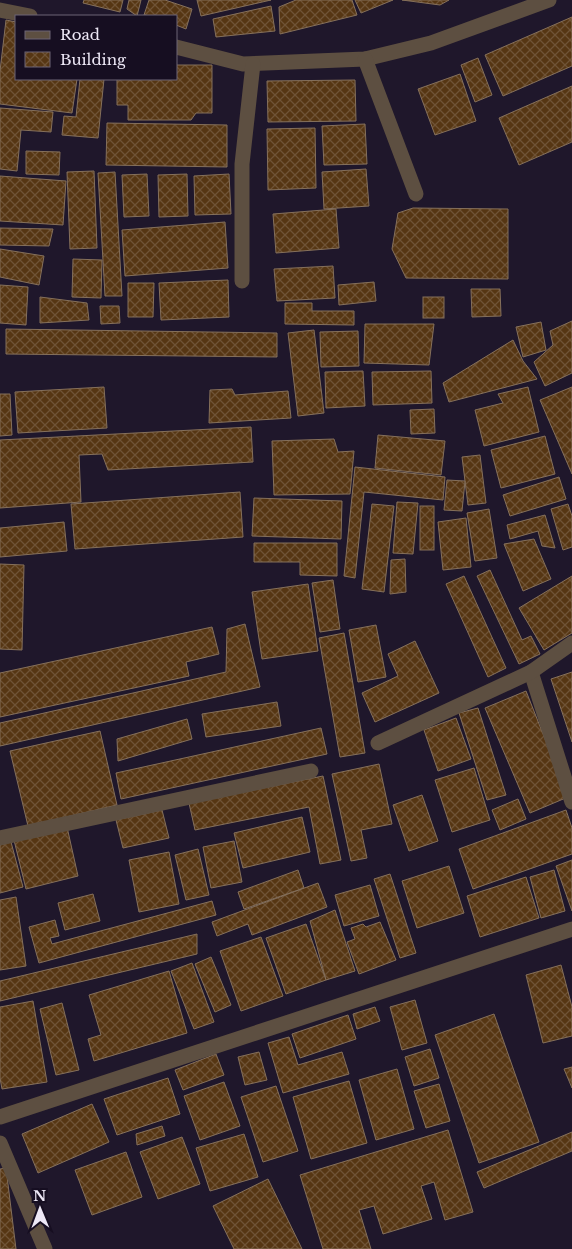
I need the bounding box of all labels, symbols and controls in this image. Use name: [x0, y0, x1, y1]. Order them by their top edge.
legend: [15, 15, 178, 80]
text: Road: [60, 25, 100, 44]
text: Building: [60, 50, 127, 69]
north arrow: [15, 1184, 65, 1234]
text: N: [33, 1187, 47, 1205]

